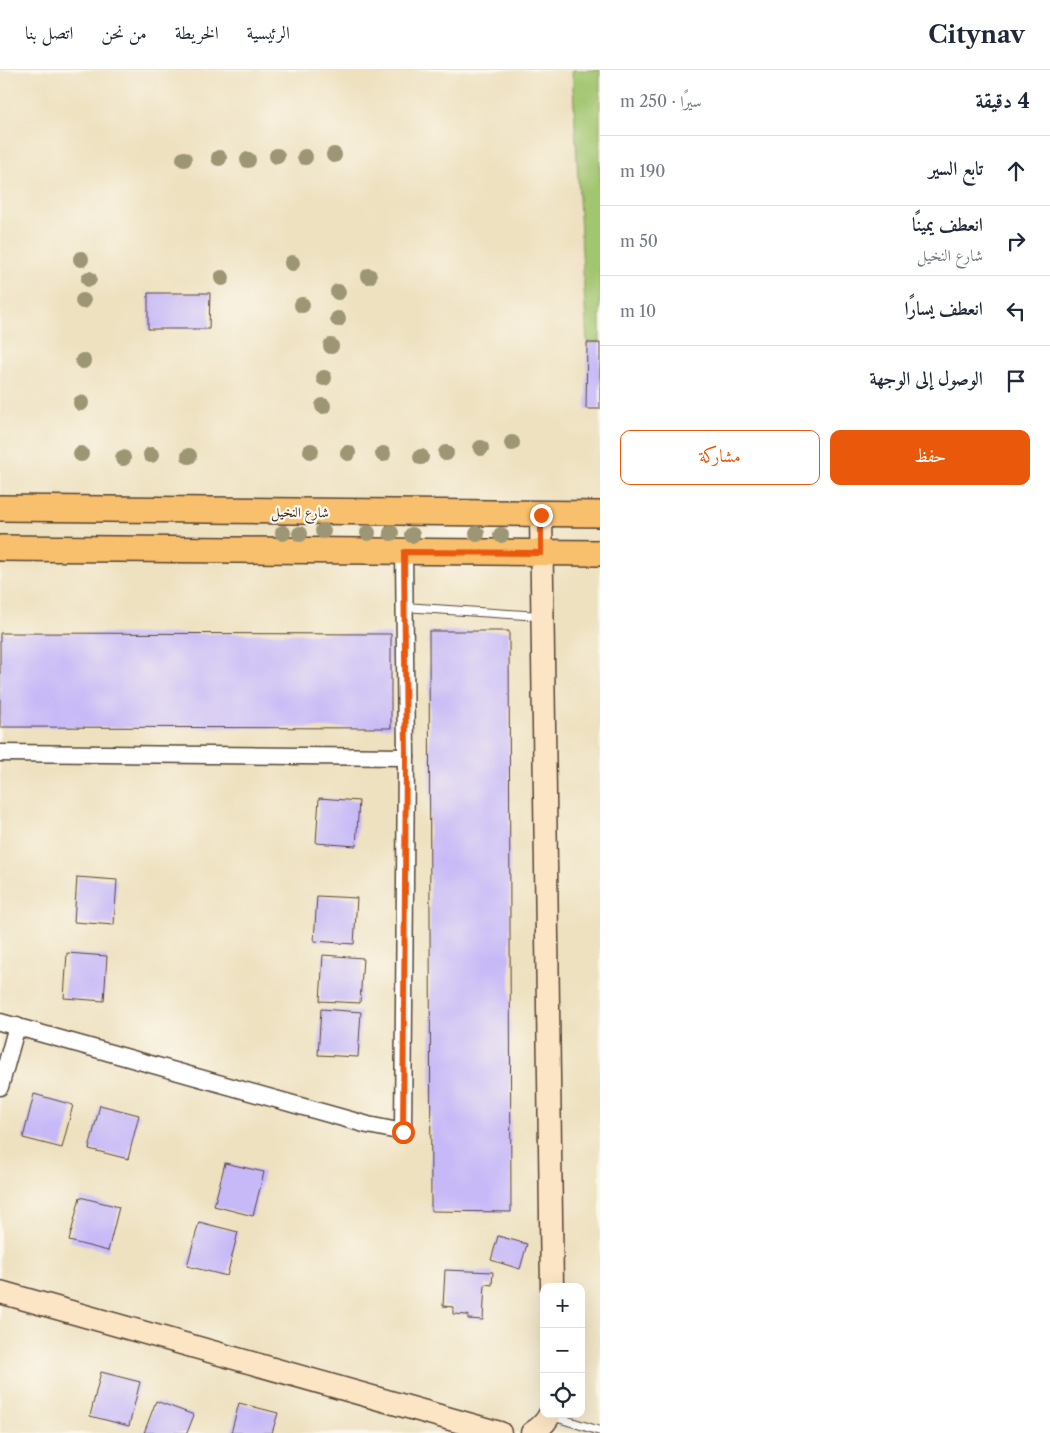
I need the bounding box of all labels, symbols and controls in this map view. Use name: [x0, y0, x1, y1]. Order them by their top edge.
text: Citynav: [928, 20, 1025, 49]
text: اتصل بنا: [25, 22, 73, 44]
text: من نحن: [101, 22, 147, 44]
text: الخريطة: [175, 22, 219, 44]
text: الرئيسية: [247, 22, 290, 44]
text: 4 دقيقة: [976, 88, 1030, 113]
text: سيرًا · 250 m: [620, 91, 702, 111]
text: تابع السير: [929, 157, 983, 180]
icon: ahead: [1002, 157, 1030, 185]
text: 190 m: [620, 161, 665, 181]
text: انعطف يمينًا: [912, 213, 983, 236]
icon: right: [1002, 227, 1030, 255]
text: 50 m: [620, 231, 658, 251]
text: شارع النخيل: [917, 245, 983, 265]
text: انعطف يسارًا: [904, 297, 983, 320]
icon: left: [1002, 297, 1030, 325]
text: 10 m: [620, 301, 656, 321]
text: الوصول إلى الوجهة: [869, 367, 983, 390]
icon: arrive: [1002, 367, 1030, 395]
button: مشاركة: [620, 430, 820, 485]
button: حفظ: [830, 430, 1030, 485]
street label: شارع النخيل: [271, 502, 329, 525]
route end: [530, 504, 553, 527]
route start: [392, 1121, 415, 1144]
map controls: [540, 1283, 585, 1418]
button: +: [540, 1283, 585, 1328]
button: −: [540, 1328, 585, 1373]
button: locate: [540, 1373, 585, 1418]

